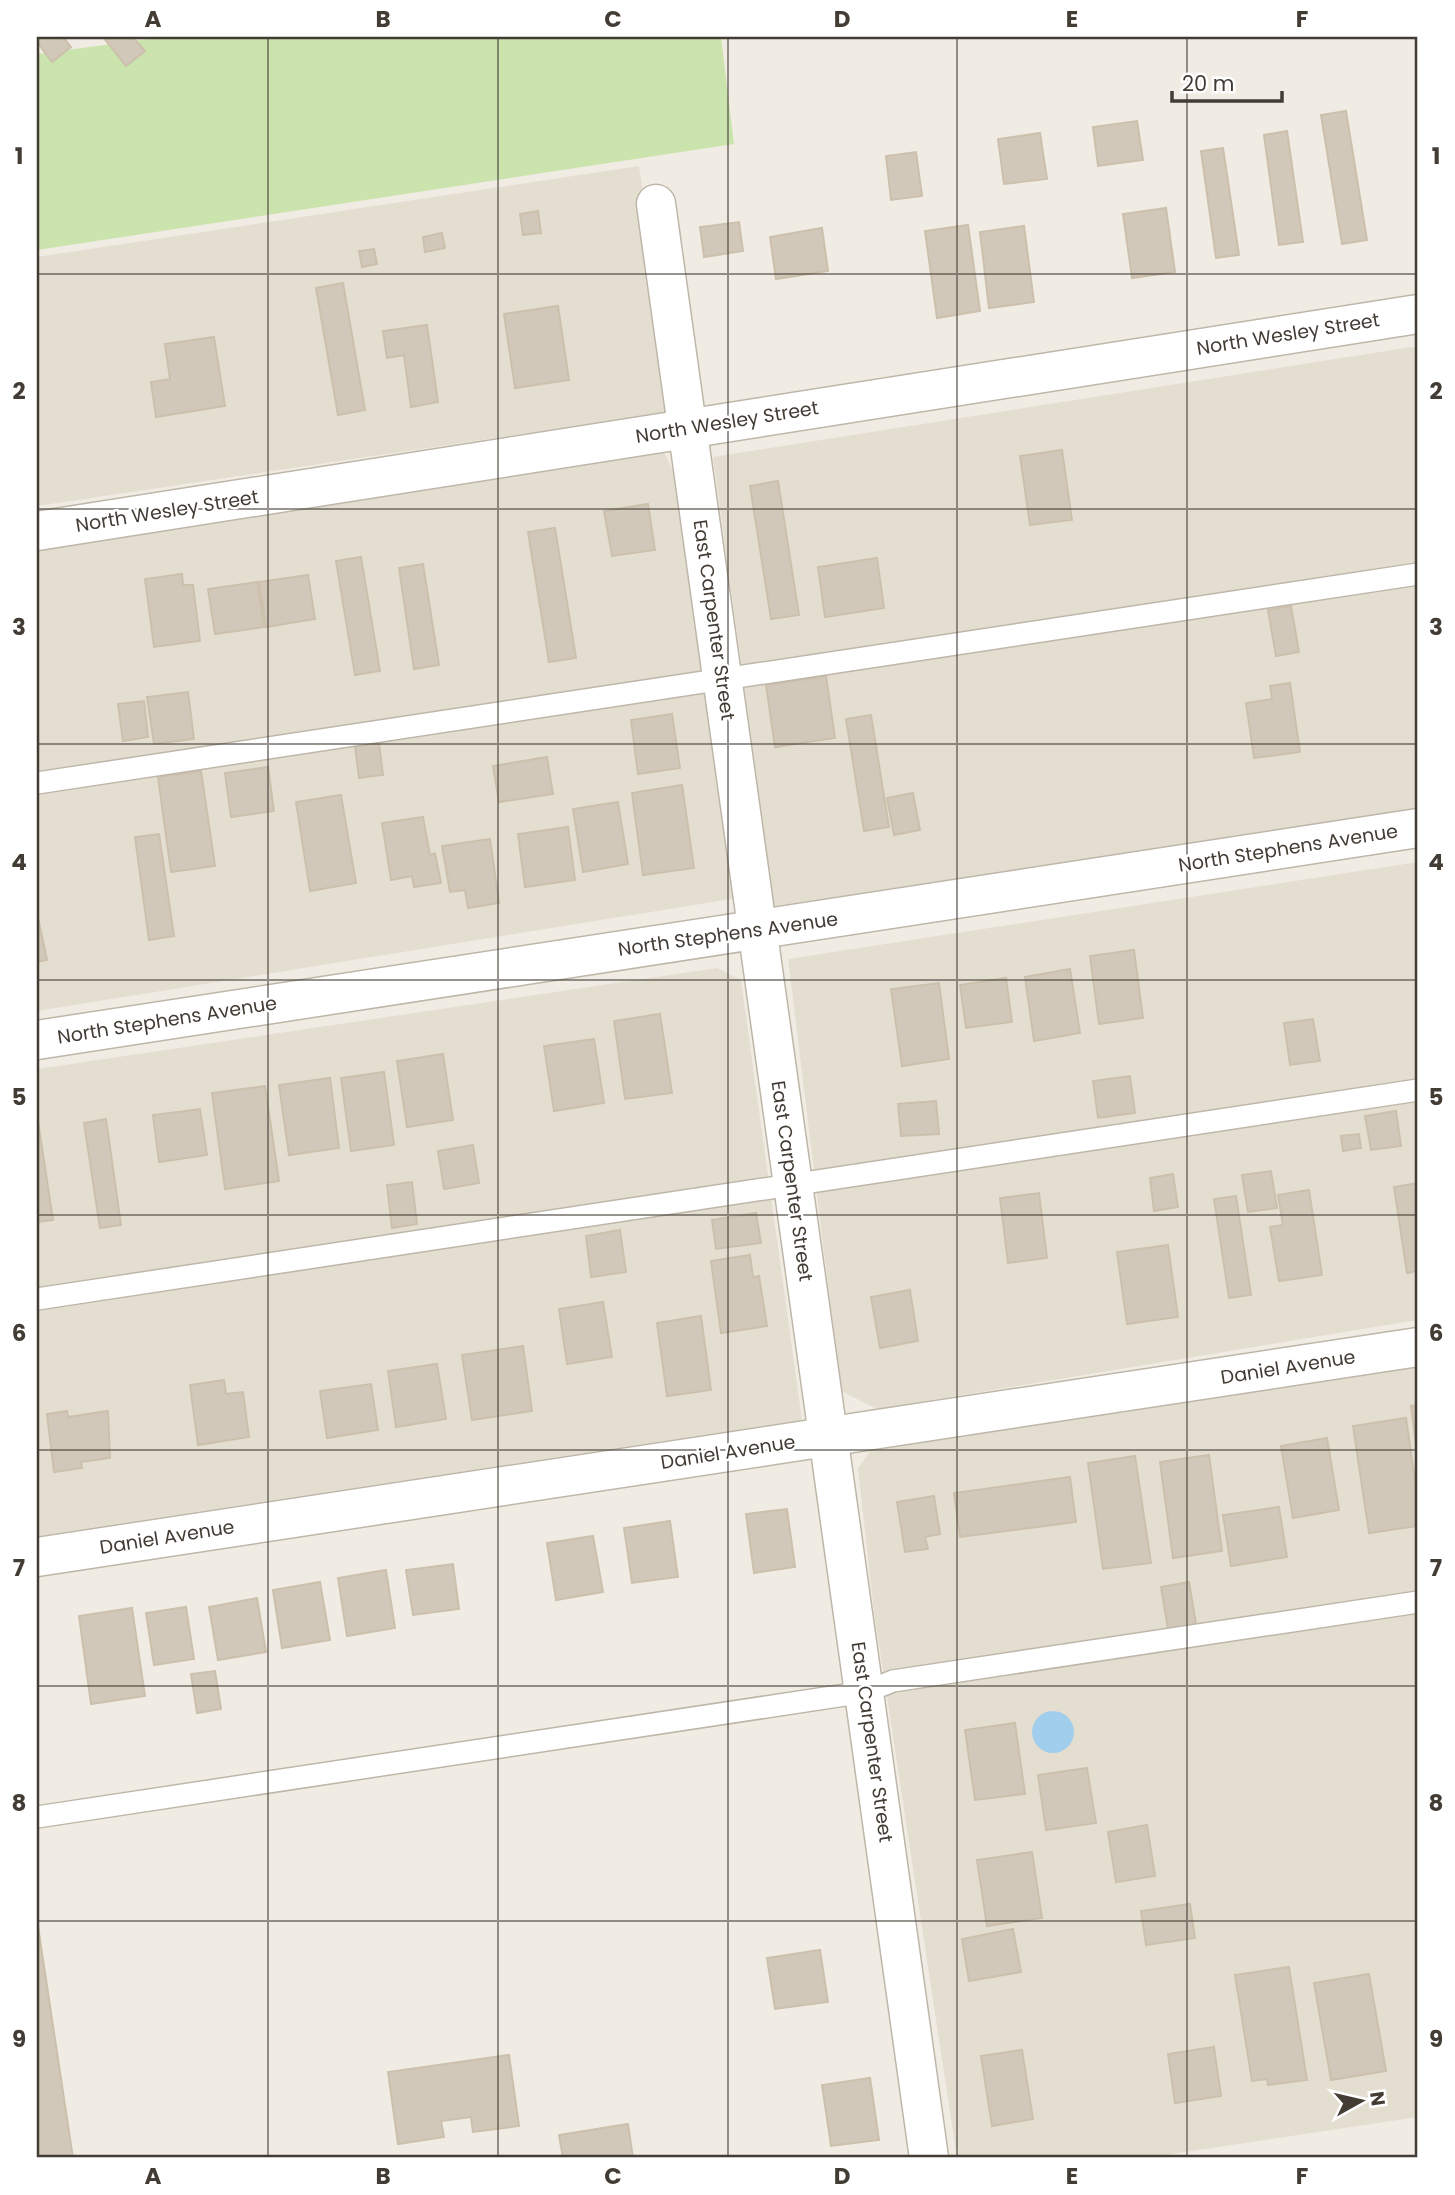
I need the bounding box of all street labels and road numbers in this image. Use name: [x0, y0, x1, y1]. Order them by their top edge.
street label: North Wesley Street: [1195, 306, 1381, 362]
street label: North Wesley Street: [634, 394, 820, 450]
street label: North Wesley Street: [74, 483, 260, 539]
street label: East Carpenter Street: [687, 518, 741, 722]
street label: North Stephens Avenue: [1176, 817, 1400, 879]
street label: North Stephens Avenue: [616, 905, 840, 963]
street label: North Stephens Avenue: [55, 989, 279, 1051]
street label: East Carpenter Street: [765, 1079, 819, 1283]
street label: Daniel Avenue: [1219, 1343, 1357, 1391]
street label: Daniel Avenue: [659, 1428, 797, 1476]
street label: Daniel Avenue: [98, 1513, 236, 1561]
street label: East Carpenter Street: [845, 1640, 899, 1844]

